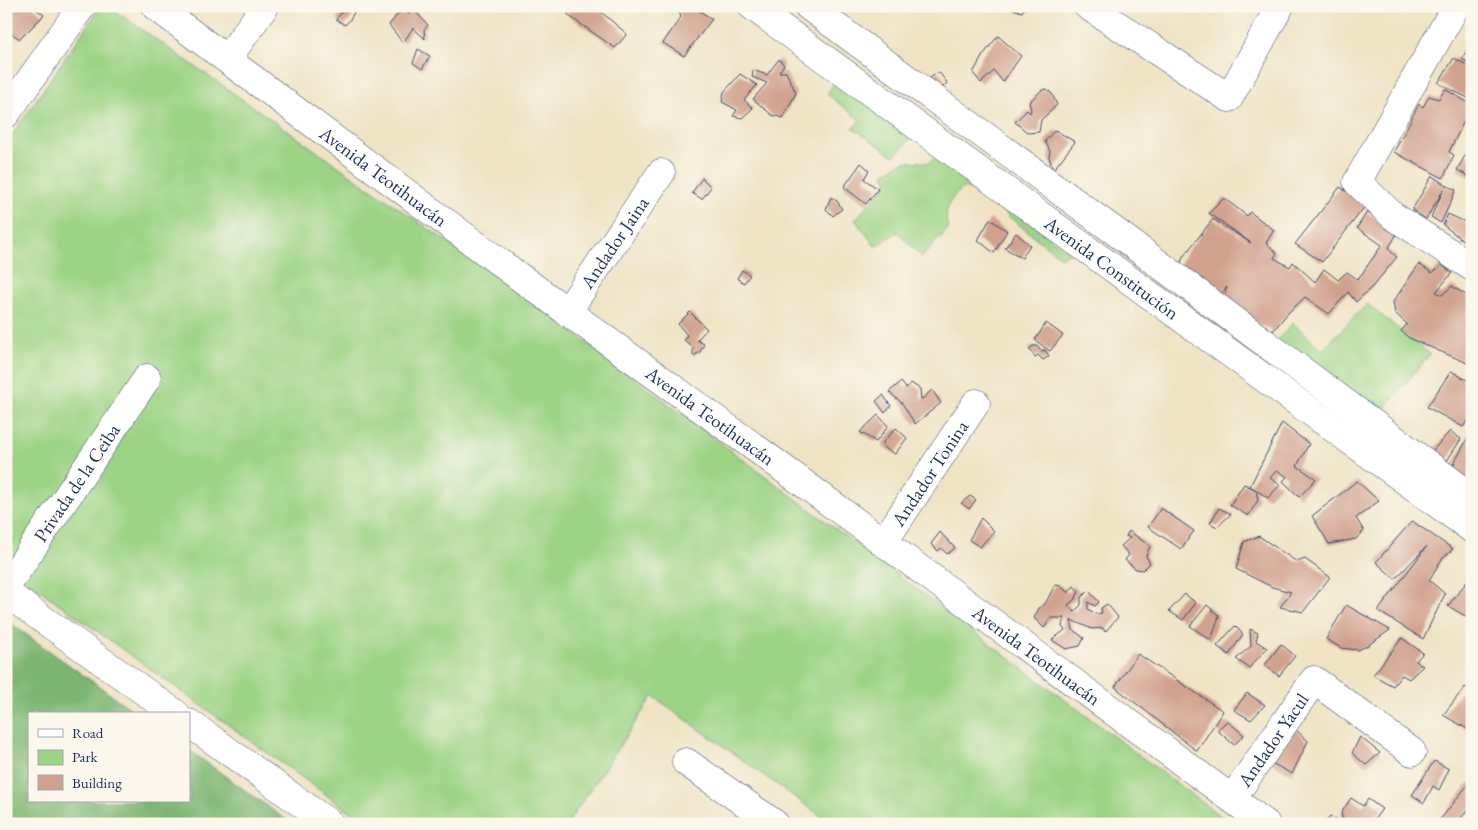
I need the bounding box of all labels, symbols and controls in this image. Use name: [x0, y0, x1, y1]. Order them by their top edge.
street label: Avenida Teotihuacán: [314, 120, 452, 232]
street label: Andador Jaina: [574, 191, 655, 294]
street label: Avenida Constitución: [1039, 210, 1184, 325]
street label: Avenida Teotihuacán: [640, 360, 780, 471]
street label: Andador Tonina: [885, 415, 974, 532]
street label: Privada de la Ceiba: [28, 418, 126, 547]
street label: Avenida Teotihuacán: [967, 599, 1106, 711]
street label: Andador Yacul: [1232, 688, 1315, 793]
legend: [28, 712, 190, 802]
text: Road: [72, 723, 104, 742]
text: Park: [72, 747, 99, 766]
text: Building: [72, 773, 122, 792]

